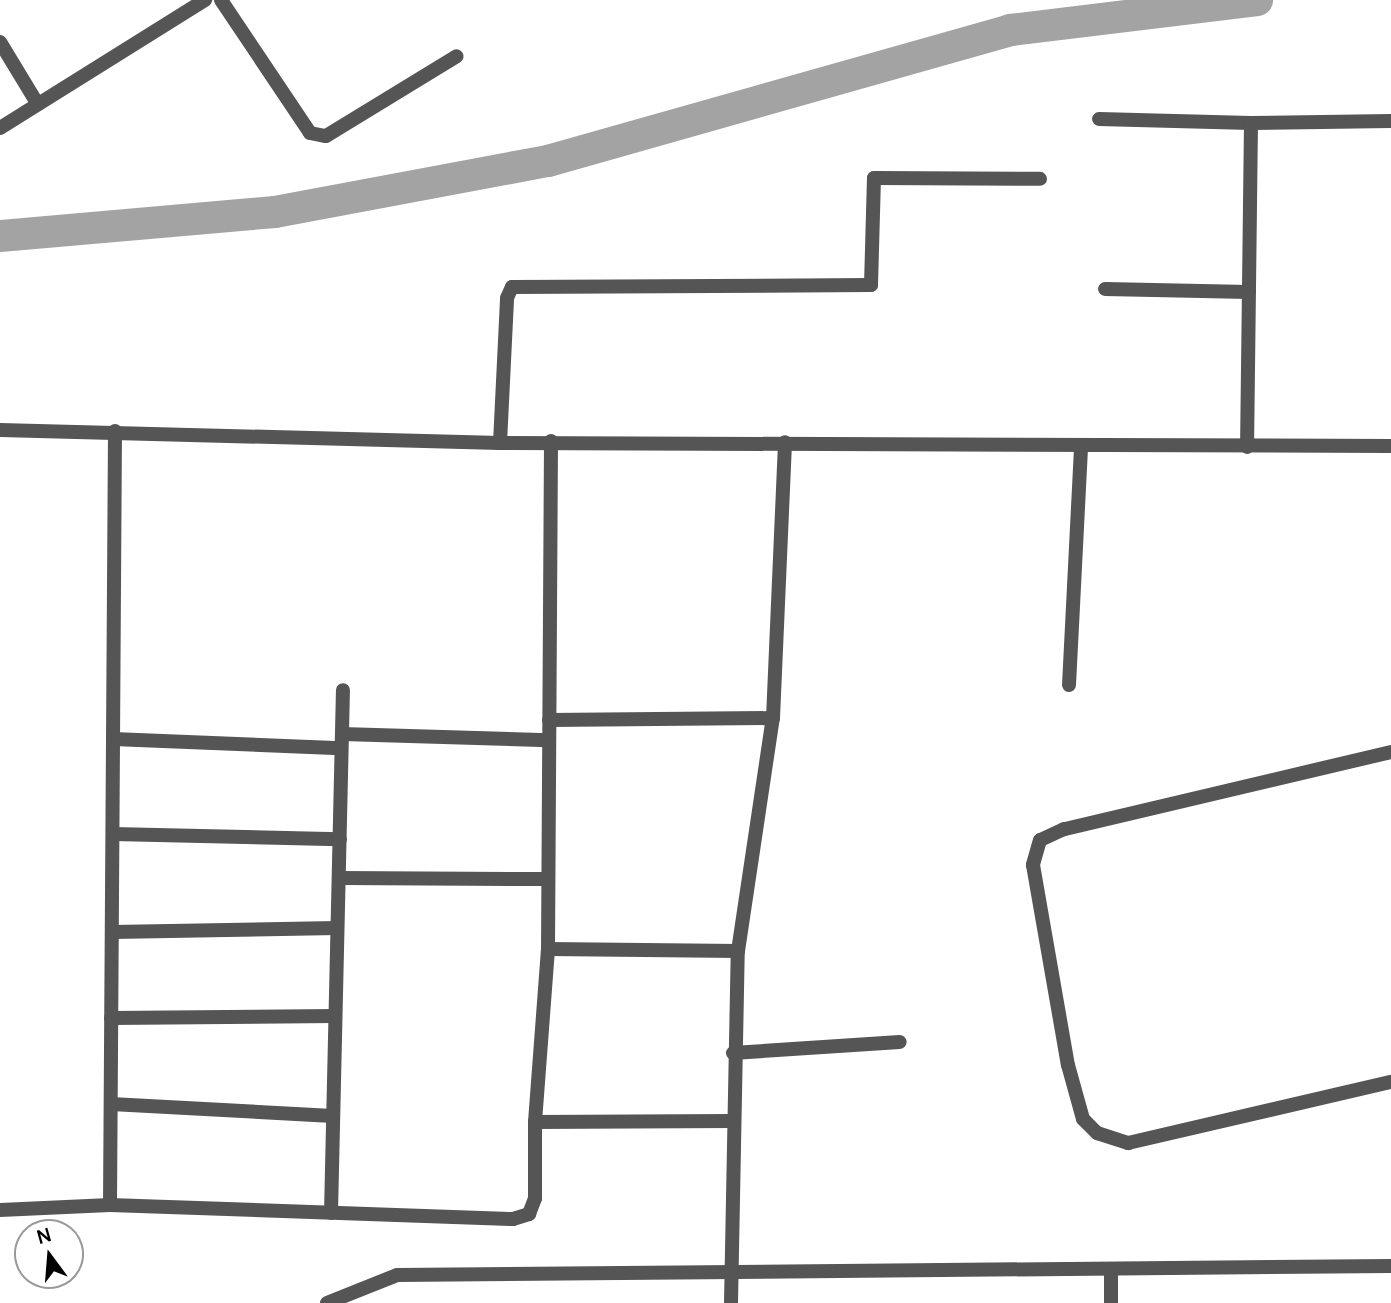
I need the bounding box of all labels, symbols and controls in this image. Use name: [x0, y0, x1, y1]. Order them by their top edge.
north arrow: [14, 1219, 84, 1289]
text: N: [34, 1221, 54, 1250]

